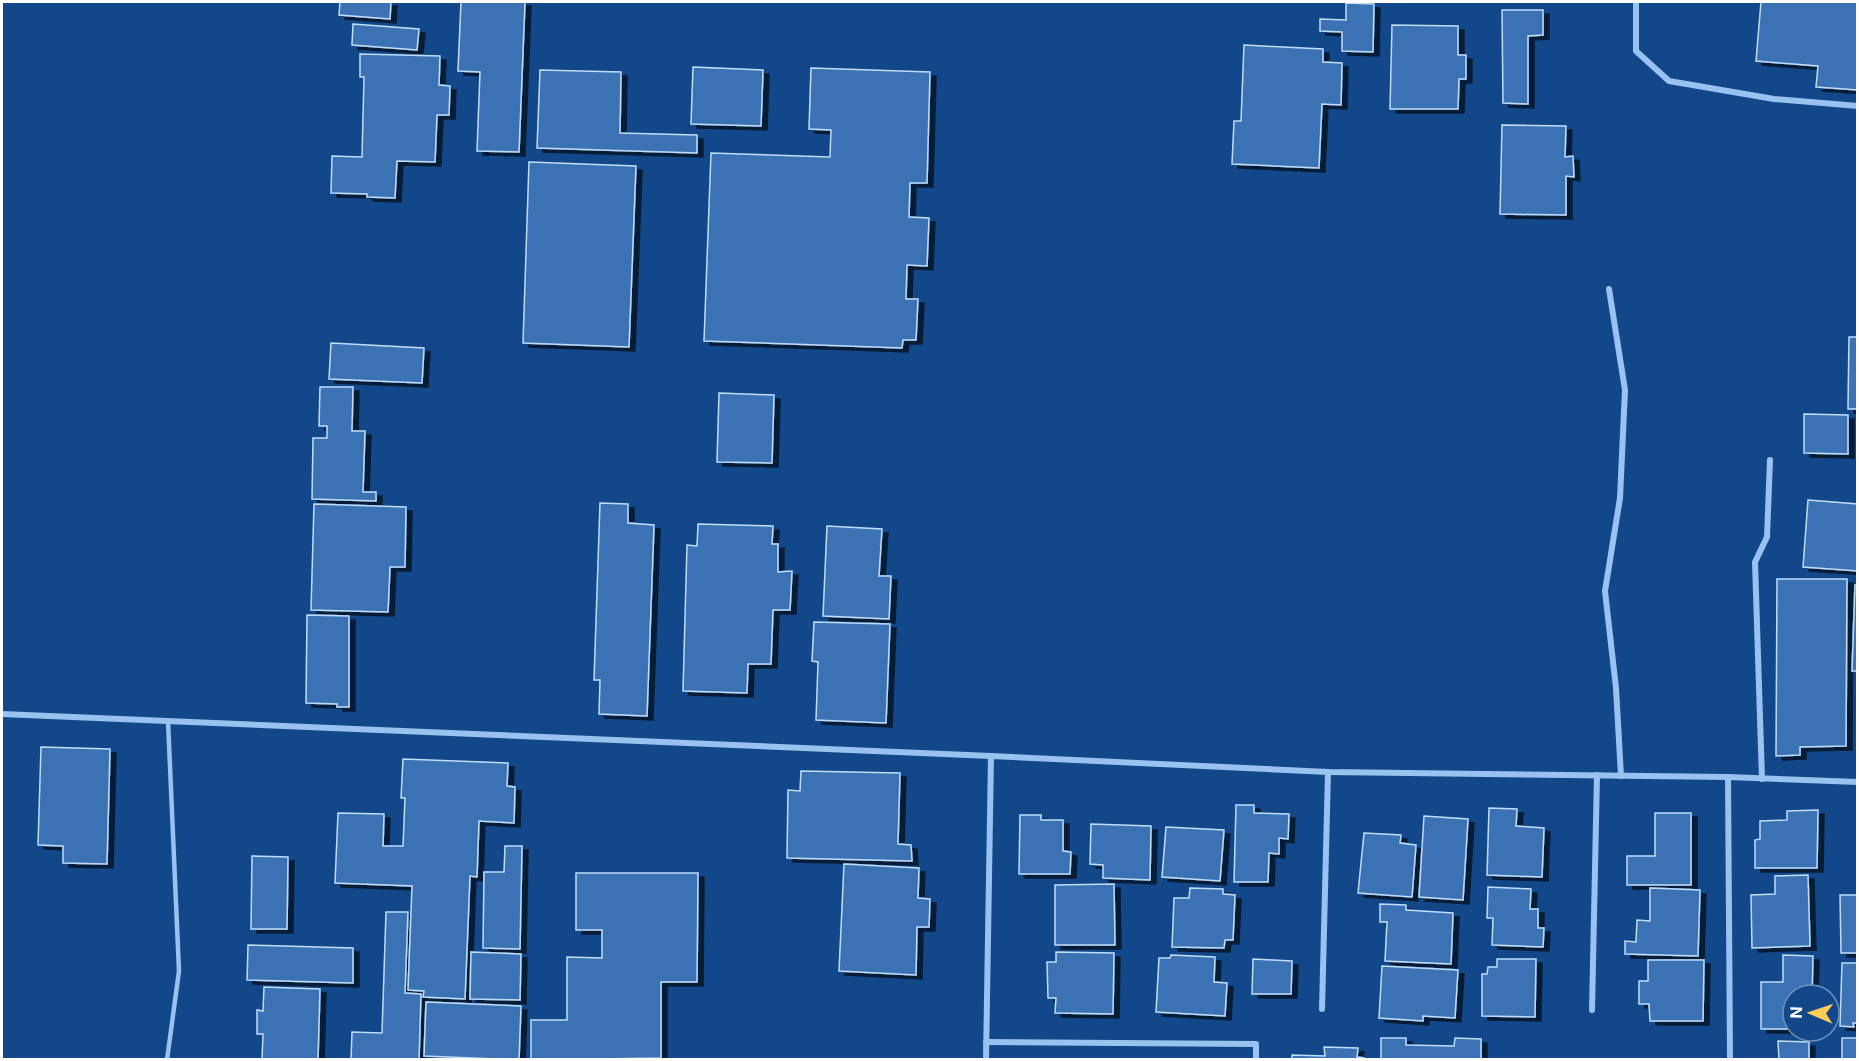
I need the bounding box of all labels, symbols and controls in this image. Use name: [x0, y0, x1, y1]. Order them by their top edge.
north arrow: [1781, 983, 1841, 1043]
text: N: [1786, 1006, 1806, 1019]

